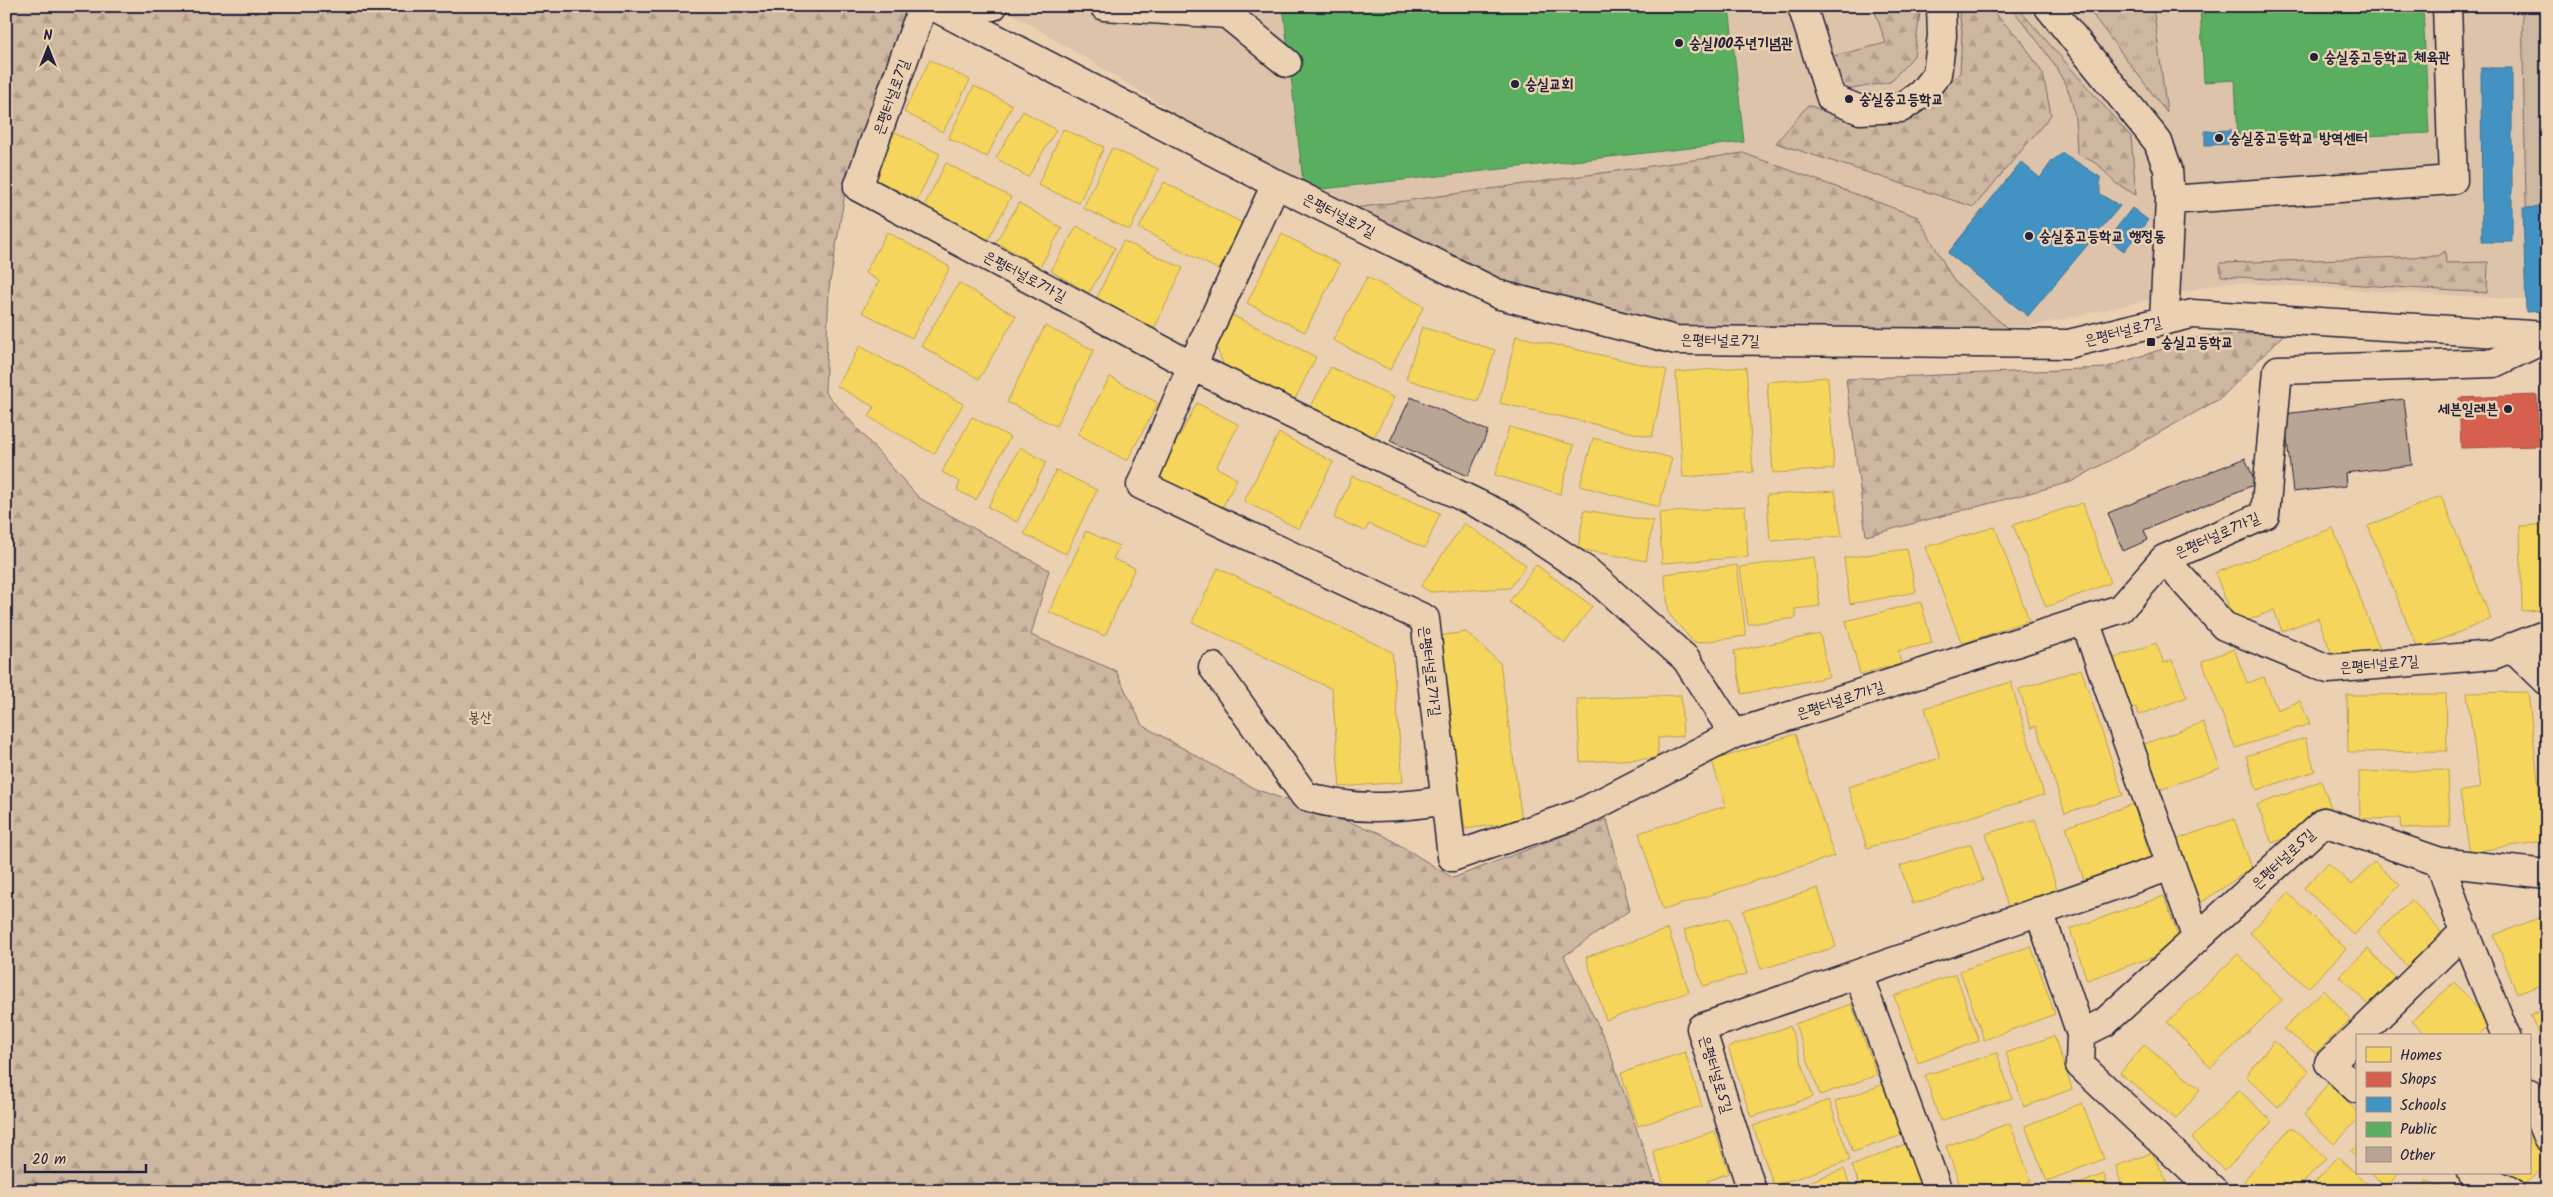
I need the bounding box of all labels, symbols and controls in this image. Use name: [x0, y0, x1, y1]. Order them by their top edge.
north arrow: [22, 22, 72, 72]
text: N: [44, 25, 53, 47]
place label: 숭실100주년기념관: [1689, 32, 1793, 56]
marker: 숭실100주년기념관: [1673, 37, 1685, 49]
place label: 숭실중고등학교 체육관: [2324, 46, 2450, 70]
marker: 숭실중고등학교 체육관: [2308, 51, 2320, 63]
street label: 은평터널로7길: [867, 56, 917, 139]
place label: 숭실교회: [1525, 73, 1573, 97]
marker: 숭실교회: [1509, 78, 1521, 90]
place label: 숭실중고등학교: [1859, 88, 1944, 112]
marker: 숭실중고등학교: [1843, 93, 1855, 105]
place label: 숭실중고등학교 방역센터: [2229, 127, 2368, 151]
marker: 숭실중고등학교 방역센터: [2213, 132, 2225, 144]
street label: 은평터널로7길: [1298, 187, 1379, 245]
place label: 숭실중고등학교 행정동: [2039, 225, 2165, 249]
marker: 숭실중고등학교 행정동: [2023, 230, 2035, 242]
street label: 은평터널로7가길: [979, 245, 1071, 309]
street label: 은평터널로7길: [2082, 311, 2165, 353]
street label: 은평터널로7길: [1680, 328, 1760, 354]
place label: 숭실고등학교: [2161, 331, 2233, 355]
marker: 숭실고등학교: [2145, 336, 2157, 348]
place label: 세븐일레븐: [2438, 398, 2498, 422]
marker: 세븐일레븐: [2502, 403, 2514, 415]
street label: 은평터널로7가길: [2171, 506, 2264, 565]
street label: 은평터널로7가길: [1412, 624, 1446, 718]
street label: 은평터널로7길: [2339, 650, 2420, 680]
street label: 은평터널로7가길: [1793, 675, 1887, 726]
park label: 봉산: [468, 706, 492, 730]
street label: 은평터널로5길: [2246, 824, 2321, 896]
street label: 은평터널로5길: [1692, 1032, 1738, 1116]
legend: [2356, 1034, 2530, 1174]
text: Homes: [2400, 1044, 2443, 1068]
text: Shops: [2400, 1068, 2437, 1092]
text: Schools: [2400, 1094, 2447, 1118]
text: Public: [2400, 1118, 2437, 1142]
scale bar: [25, 1142, 146, 1174]
text: Other: [2400, 1144, 2436, 1168]
text: 20 m: [32, 1148, 66, 1172]

